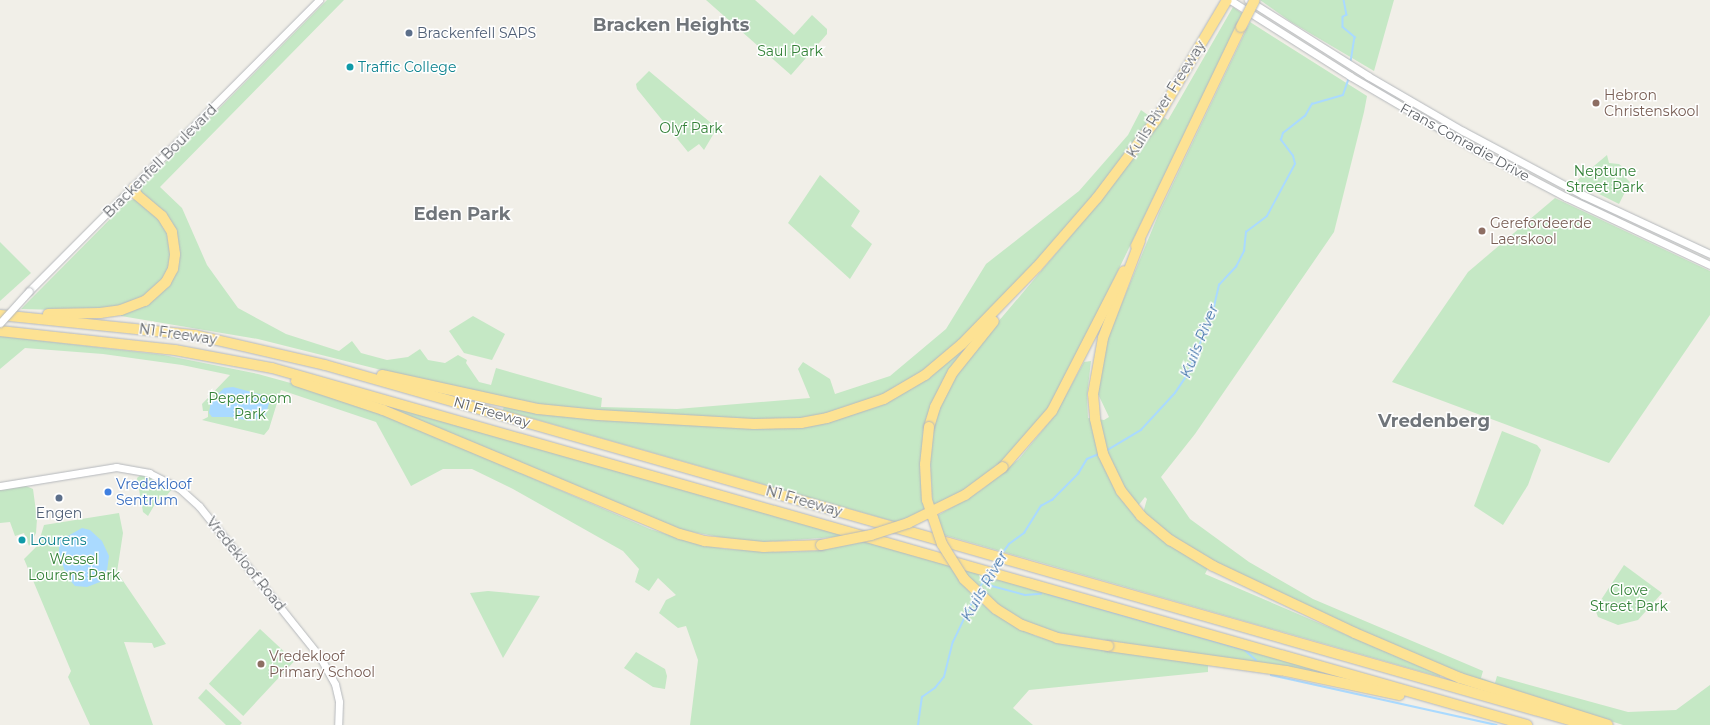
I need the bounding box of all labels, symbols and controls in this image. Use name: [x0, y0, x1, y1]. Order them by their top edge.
district label: Bracken Heights: [593, 14, 749, 36]
place label: Brackenfell SAPS: [417, 25, 536, 41]
marker: Brackenfell SAPS: [404, 28, 414, 38]
street label: Kuils River Freeway: [1123, 37, 1209, 161]
park label: Saul Park: [757, 43, 823, 59]
place label: Traffic College: [358, 59, 456, 75]
marker: Traffic College: [345, 62, 355, 72]
place label: Hebron Christenskool: [1604, 87, 1699, 120]
marker: Hebron Christenskool: [1591, 98, 1601, 108]
street label: Frans Conradie Drive: [1397, 99, 1533, 185]
street label: Brackenfell Boulevard: [100, 101, 220, 221]
park label: Olyf Park: [659, 120, 723, 136]
park label: Neptune Street Park: [1566, 163, 1644, 196]
district label: Eden Park: [414, 203, 510, 225]
place label: Gerefordeerde Laerskool: [1490, 215, 1592, 248]
marker: Gerefordeerde Laerskool: [1477, 226, 1487, 236]
water label: Kuils River: [1176, 302, 1222, 380]
street label: N1 Freeway: [138, 320, 218, 348]
park label: Peperboom Park: [208, 390, 292, 422]
street label: N1 Freeway: [452, 393, 532, 431]
district label: Vredenberg: [1378, 410, 1490, 432]
place label: Vredekloof Sentrum: [116, 476, 192, 508]
street label: N1 Freeway: [764, 482, 844, 520]
marker: Vredekloof Sentrum: [103, 487, 113, 497]
marker: Engen: [54, 493, 64, 503]
place label: Engen: [36, 505, 82, 521]
street label: Vredekloof Road: [203, 514, 289, 614]
place label: Lourens: [30, 532, 87, 548]
marker: Lourens: [17, 535, 27, 545]
water label: Kuils River: [957, 548, 1011, 624]
park label: Wessel Lourens Park: [28, 551, 120, 584]
park label: Clove Street Park: [1590, 582, 1668, 614]
place label: Vredekloof Primary School: [269, 648, 375, 680]
marker: Vredekloof Primary School: [256, 659, 266, 669]

